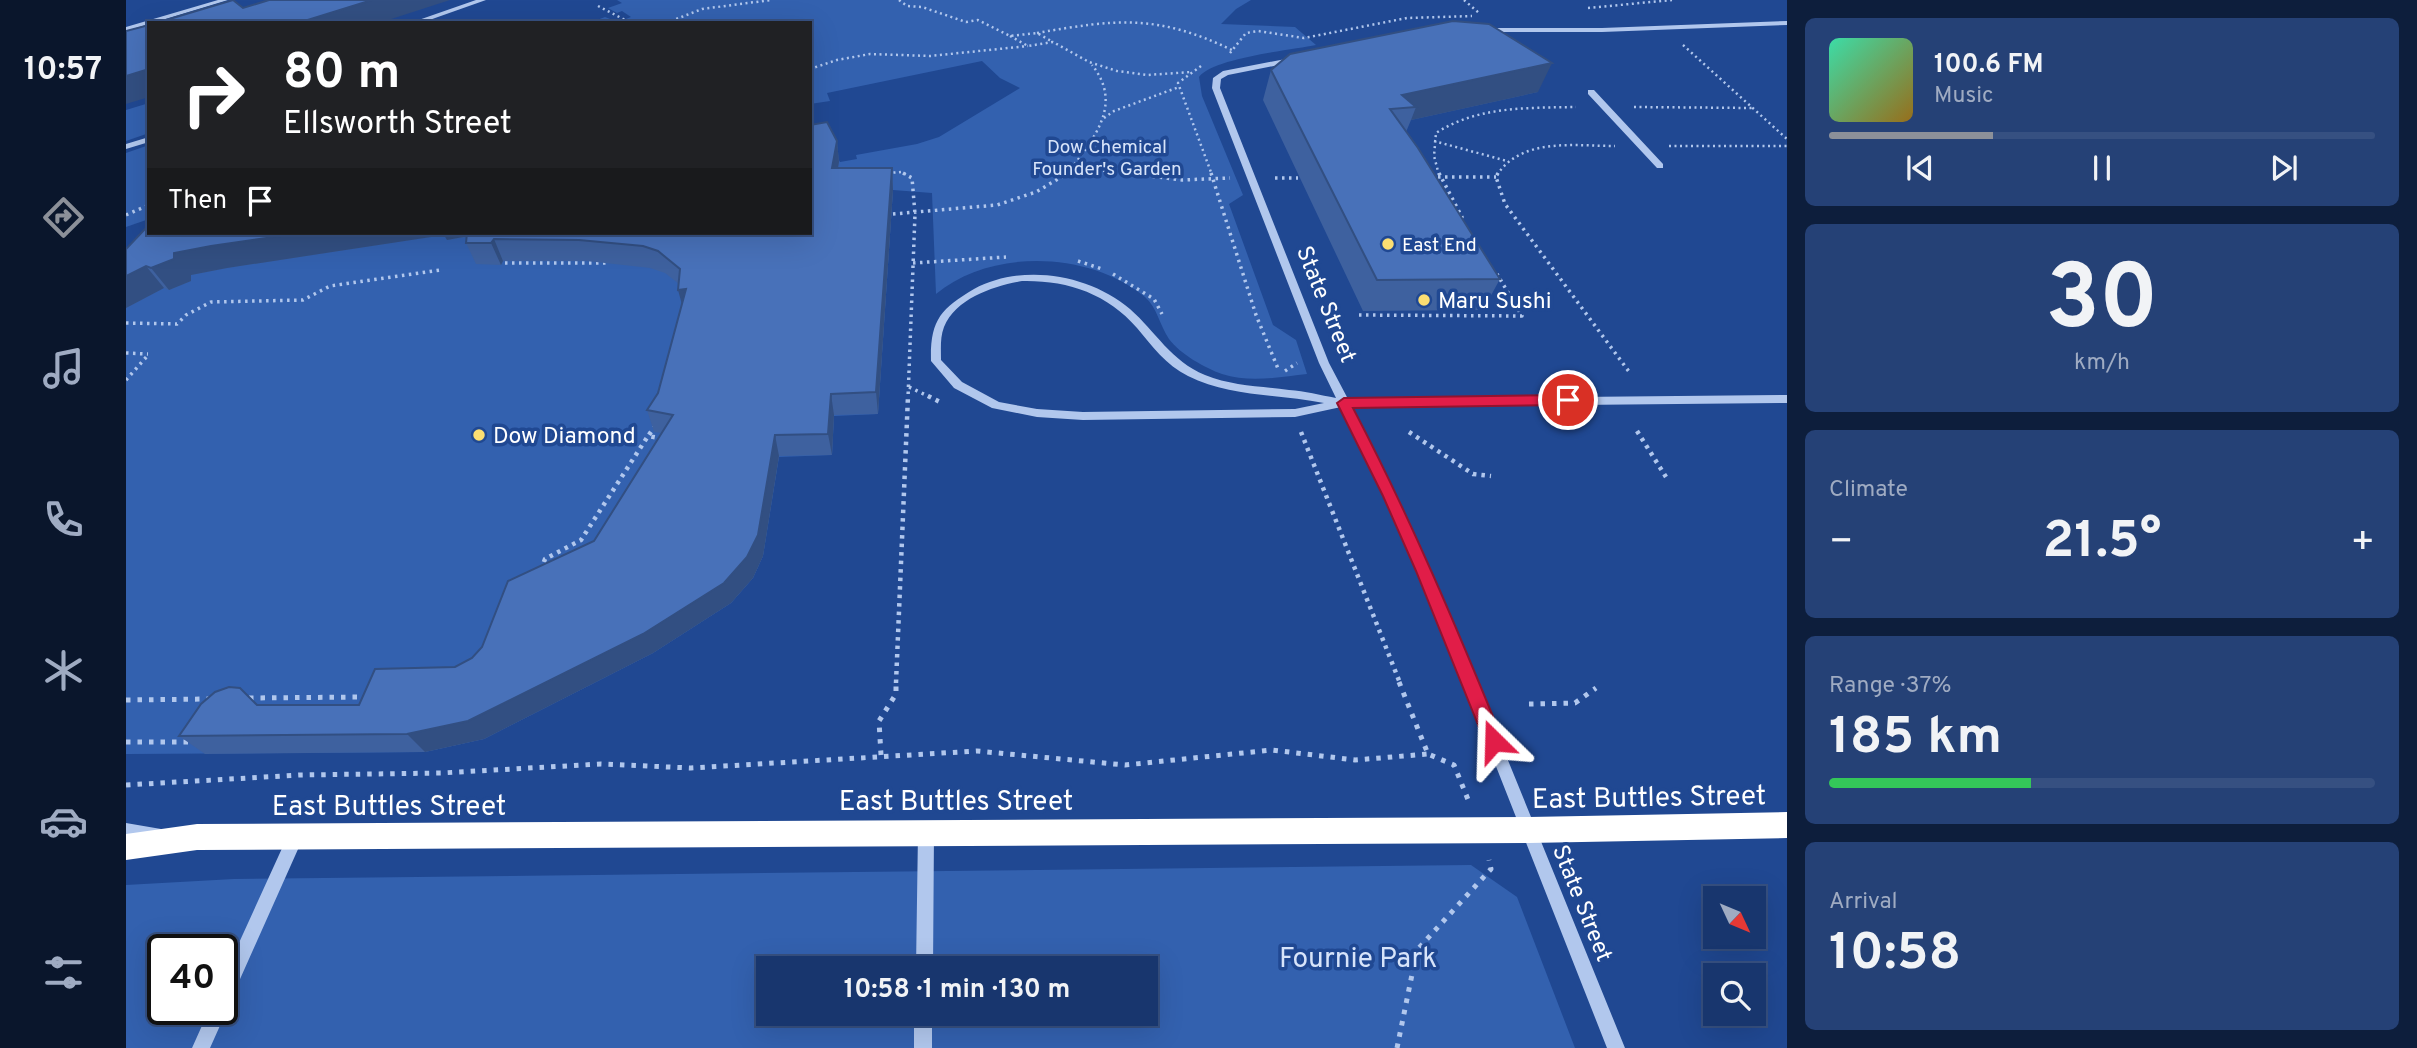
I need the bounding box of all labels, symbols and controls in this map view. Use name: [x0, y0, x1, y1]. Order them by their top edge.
text: 80 m: [283, 44, 400, 106]
icon: right: [168, 49, 259, 140]
text: 100.6 FM: [1934, 49, 2043, 82]
text: 10:57: [24, 51, 102, 91]
text: Music: [1934, 82, 1994, 111]
text: Ellsworth Street: [283, 105, 512, 145]
park label: Dow Chemical Founder's Garden: [1032, 136, 1182, 182]
icon: previous: [1901, 149, 1939, 187]
icon: pause: [2083, 149, 2121, 187]
icon: next: [2265, 149, 2303, 187]
icon: arrive: [241, 182, 279, 220]
text: Then: [168, 185, 227, 218]
icon: directions: [39, 193, 88, 242]
place label: East End: [1402, 234, 1477, 258]
marker: East End: [1380, 236, 1396, 252]
street label: State Street: [1288, 242, 1361, 368]
text: 30: [2046, 246, 2159, 361]
place label: Maru Sushi: [1438, 288, 1552, 317]
marker: Maru Sushi: [1416, 292, 1432, 308]
icon: music: [39, 344, 88, 393]
text: km/h: [2074, 349, 2130, 378]
pin: [1538, 370, 1598, 430]
icon: arrive: [1549, 381, 1587, 419]
place label: Dow Diamond: [493, 423, 636, 452]
marker: Dow Diamond: [471, 427, 487, 443]
text: Climate: [1829, 476, 1908, 505]
icon: phone: [39, 495, 88, 544]
text: 21.5°: [2043, 510, 2161, 576]
text: −: [1829, 519, 1854, 568]
text: +: [2350, 519, 2375, 568]
icon: climate: [39, 646, 88, 695]
text: Range · 37%: [1829, 672, 1951, 701]
position arrow: [1457, 704, 1531, 778]
text: 185 km: [1829, 706, 2002, 772]
street label: East Buttles Street: [1531, 779, 1767, 819]
street label: East Buttles Street: [839, 785, 1073, 821]
street label: East Buttles Street: [272, 790, 506, 826]
icon: car: [39, 797, 88, 846]
street label: State Street: [1544, 841, 1617, 967]
north arrow: [1703, 886, 1766, 948]
map controls: [1703, 886, 1766, 1026]
text: Arrival: [1829, 888, 1898, 917]
text: 10:58: [1829, 922, 1961, 988]
speed limit sign: 40: [147, 934, 238, 1025]
park label: Fournie Park: [1279, 942, 1437, 978]
icon: filters: [39, 948, 88, 997]
button: search: [1703, 963, 1766, 1026]
text: 10:58 · 1 min · 130 m: [844, 974, 1070, 1007]

